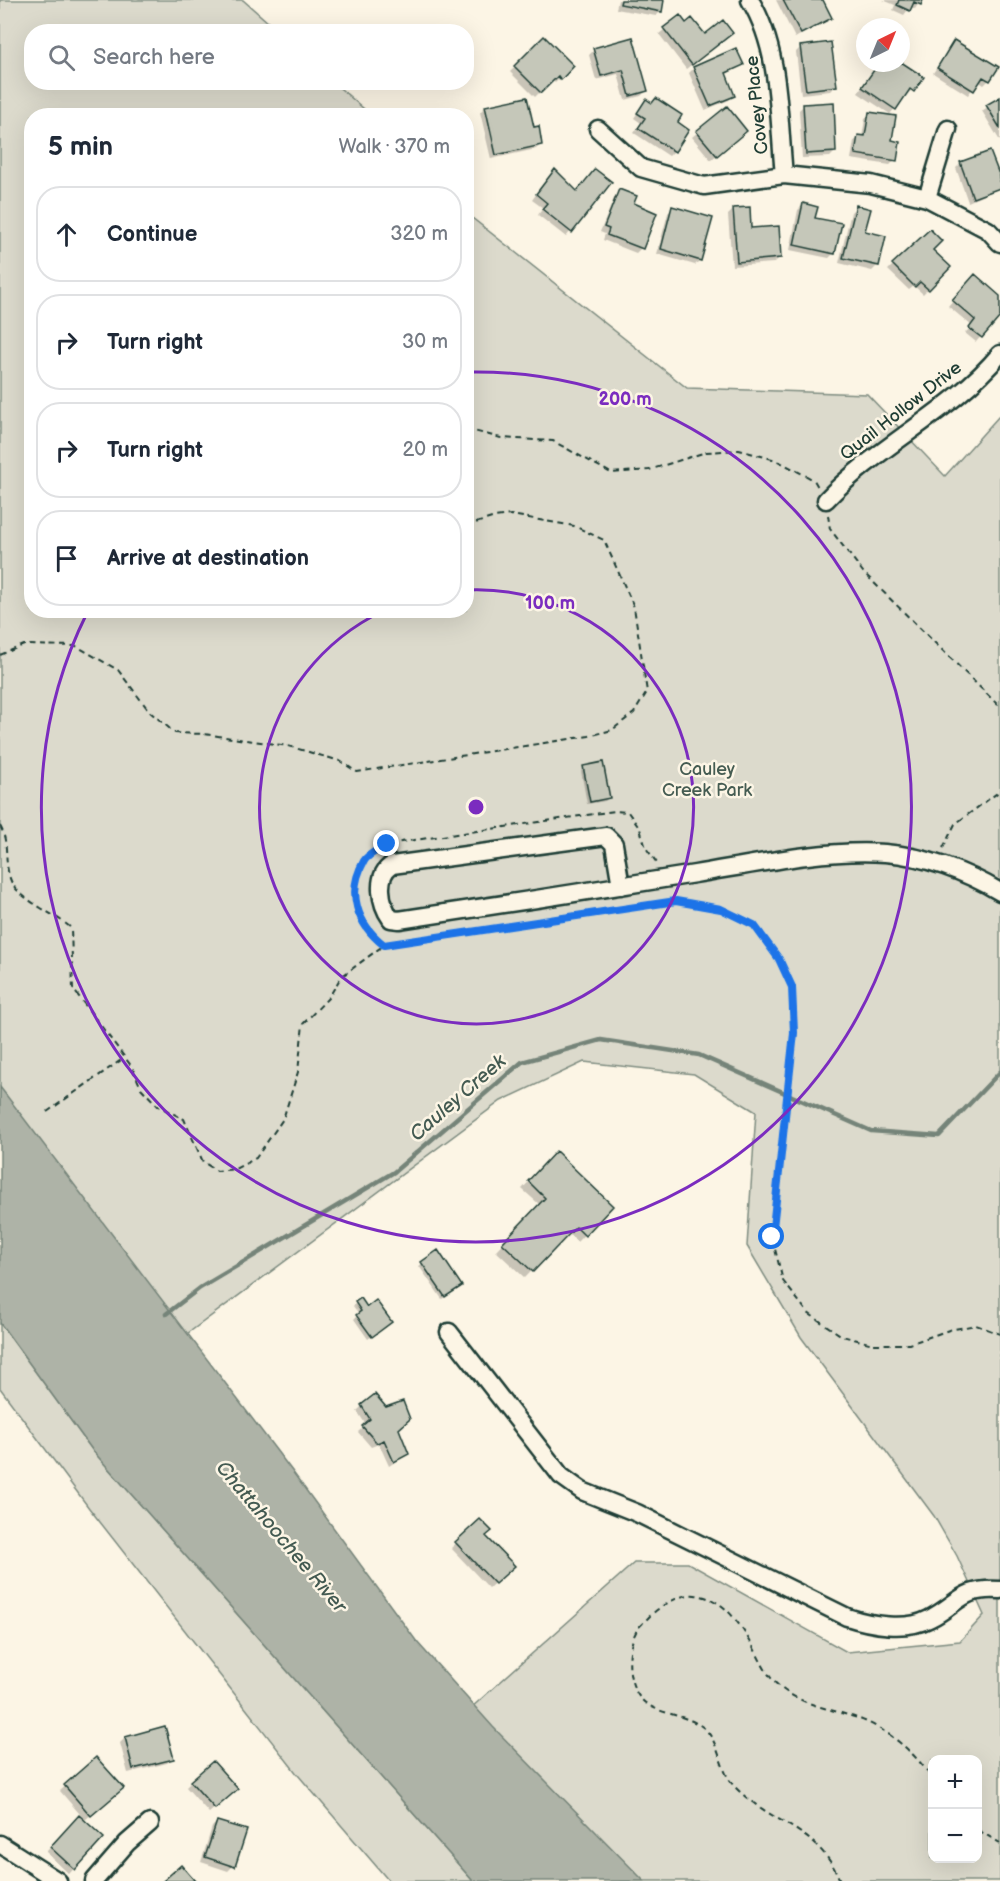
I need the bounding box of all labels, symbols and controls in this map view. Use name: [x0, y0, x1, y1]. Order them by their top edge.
north arrow: [856, 18, 910, 72]
search box: [24, 24, 474, 90]
icon: search: [45, 41, 78, 74]
text: Search here: [93, 44, 215, 71]
street label: Covey Place: [741, 54, 773, 155]
text: 5 min: [48, 132, 113, 163]
text: Walk · 370 m: [338, 135, 450, 159]
icon: ahead: [50, 218, 83, 251]
text: Continue: [107, 221, 197, 248]
text: 320 m: [390, 222, 448, 246]
icon: right: [50, 326, 83, 359]
text: Turn right: [107, 329, 203, 356]
text: 30 m: [402, 330, 448, 354]
street label: Quail Hollow Drive: [836, 357, 966, 465]
text: 200 m: [598, 389, 652, 410]
icon: right: [50, 434, 83, 467]
text: Turn right: [107, 437, 203, 464]
text: 20 m: [403, 438, 448, 462]
icon: arrive: [50, 542, 83, 575]
text: Arrive at destination: [107, 545, 309, 572]
text: 100 m: [525, 593, 575, 614]
park label: Cauley Creek Park: [662, 759, 752, 801]
centre of rings: [466, 797, 486, 817]
route end: [373, 830, 399, 856]
water label: Cauley Creek: [405, 1049, 512, 1146]
route start: [758, 1223, 784, 1249]
water label: Chattahoochee River: [211, 1456, 353, 1619]
map controls: [928, 1755, 982, 1863]
button: +: [928, 1755, 982, 1809]
button: −: [928, 1809, 982, 1863]

